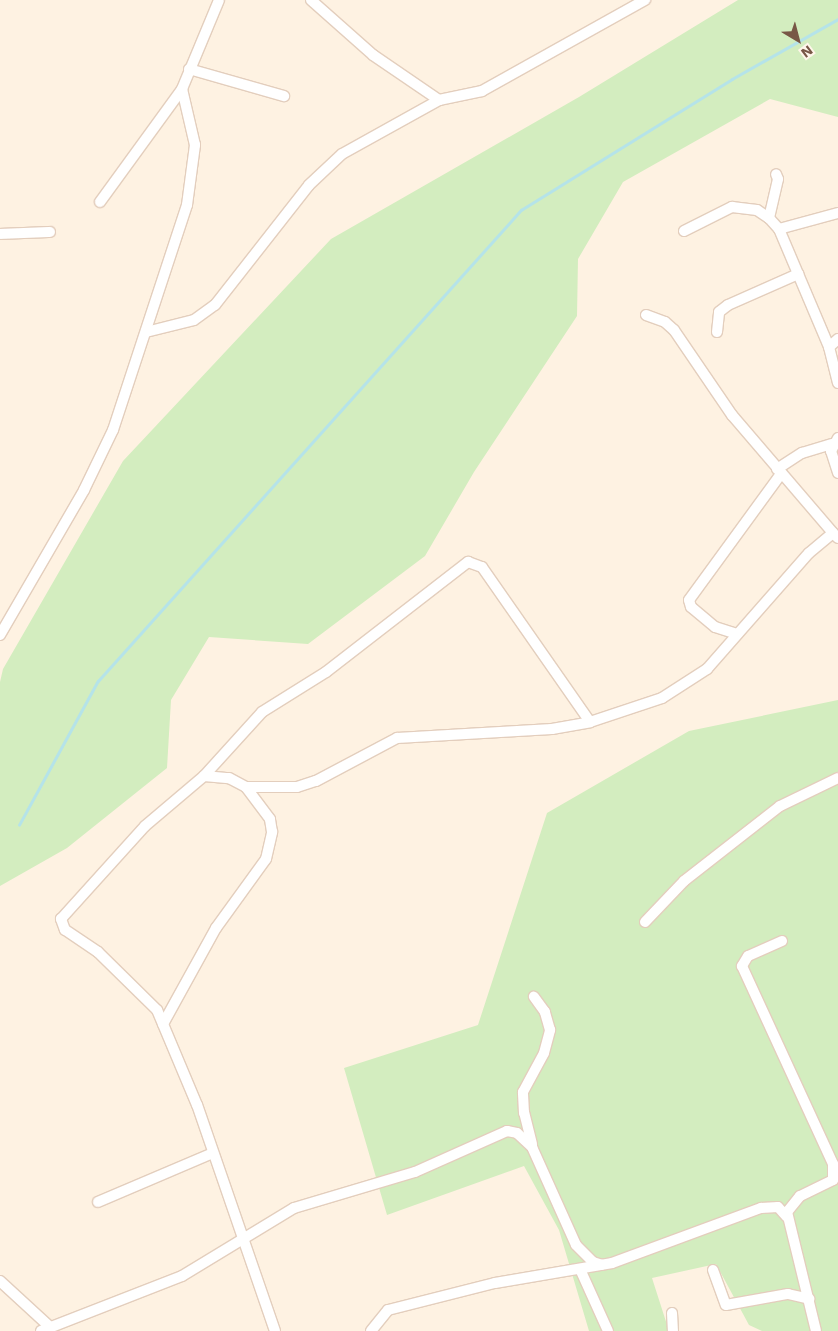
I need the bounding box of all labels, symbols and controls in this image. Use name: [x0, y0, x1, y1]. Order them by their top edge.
north arrow: [773, 15, 823, 65]
text: N: [798, 42, 816, 61]

